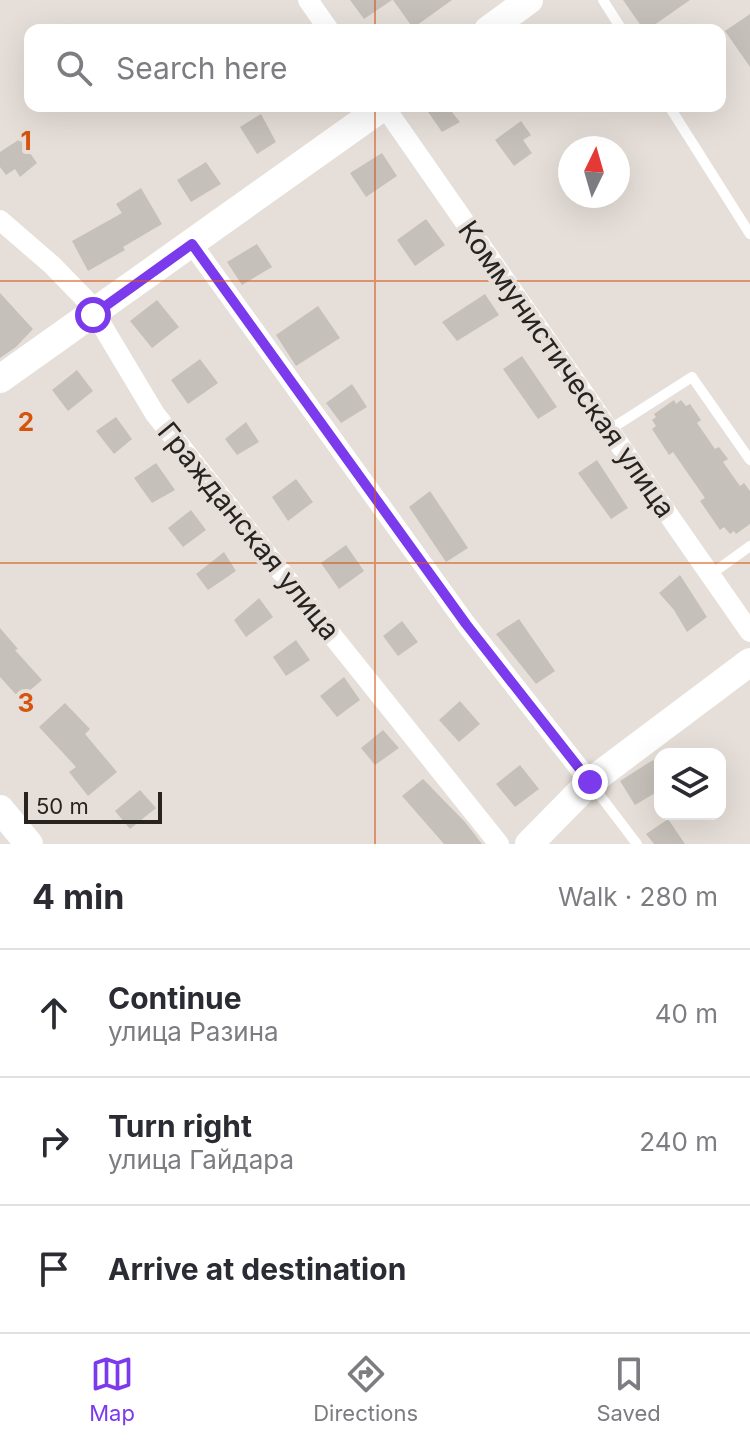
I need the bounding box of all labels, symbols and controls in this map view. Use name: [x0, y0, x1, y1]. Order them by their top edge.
search box: [24, 24, 726, 112]
icon: search: [52, 46, 96, 90]
text: Search here: [116, 50, 288, 86]
text: 1: [20, 125, 32, 156]
north arrow: [558, 136, 630, 208]
street label: Коммунистическая улица: [451, 214, 683, 524]
route start: [75, 297, 111, 333]
text: 2: [18, 406, 34, 437]
street label: Гражданская улица: [151, 415, 347, 647]
text: 3: [18, 687, 34, 718]
map controls: [654, 748, 726, 820]
button: layers: [654, 748, 726, 820]
route end: [572, 764, 608, 800]
scale bar: [24, 788, 162, 824]
text: 50 m: [36, 793, 89, 819]
text: 4 min: [32, 876, 124, 917]
text: Walk · 280 m: [558, 881, 718, 912]
text: Continue: [108, 980, 242, 1016]
icon: ahead: [32, 991, 76, 1035]
text: 40 m: [655, 998, 718, 1029]
text: улица Разина: [108, 1016, 279, 1047]
text: Turn right: [108, 1108, 252, 1144]
icon: right: [32, 1119, 76, 1163]
text: 240 m: [639, 1126, 718, 1157]
text: улица Гайдара: [108, 1144, 294, 1175]
icon: arrive: [32, 1247, 76, 1291]
text: Arrive at destination: [108, 1251, 406, 1287]
tab: Map: [89, 1352, 135, 1426]
tab: Directions: [313, 1352, 418, 1426]
tab: Saved: [596, 1352, 661, 1426]

